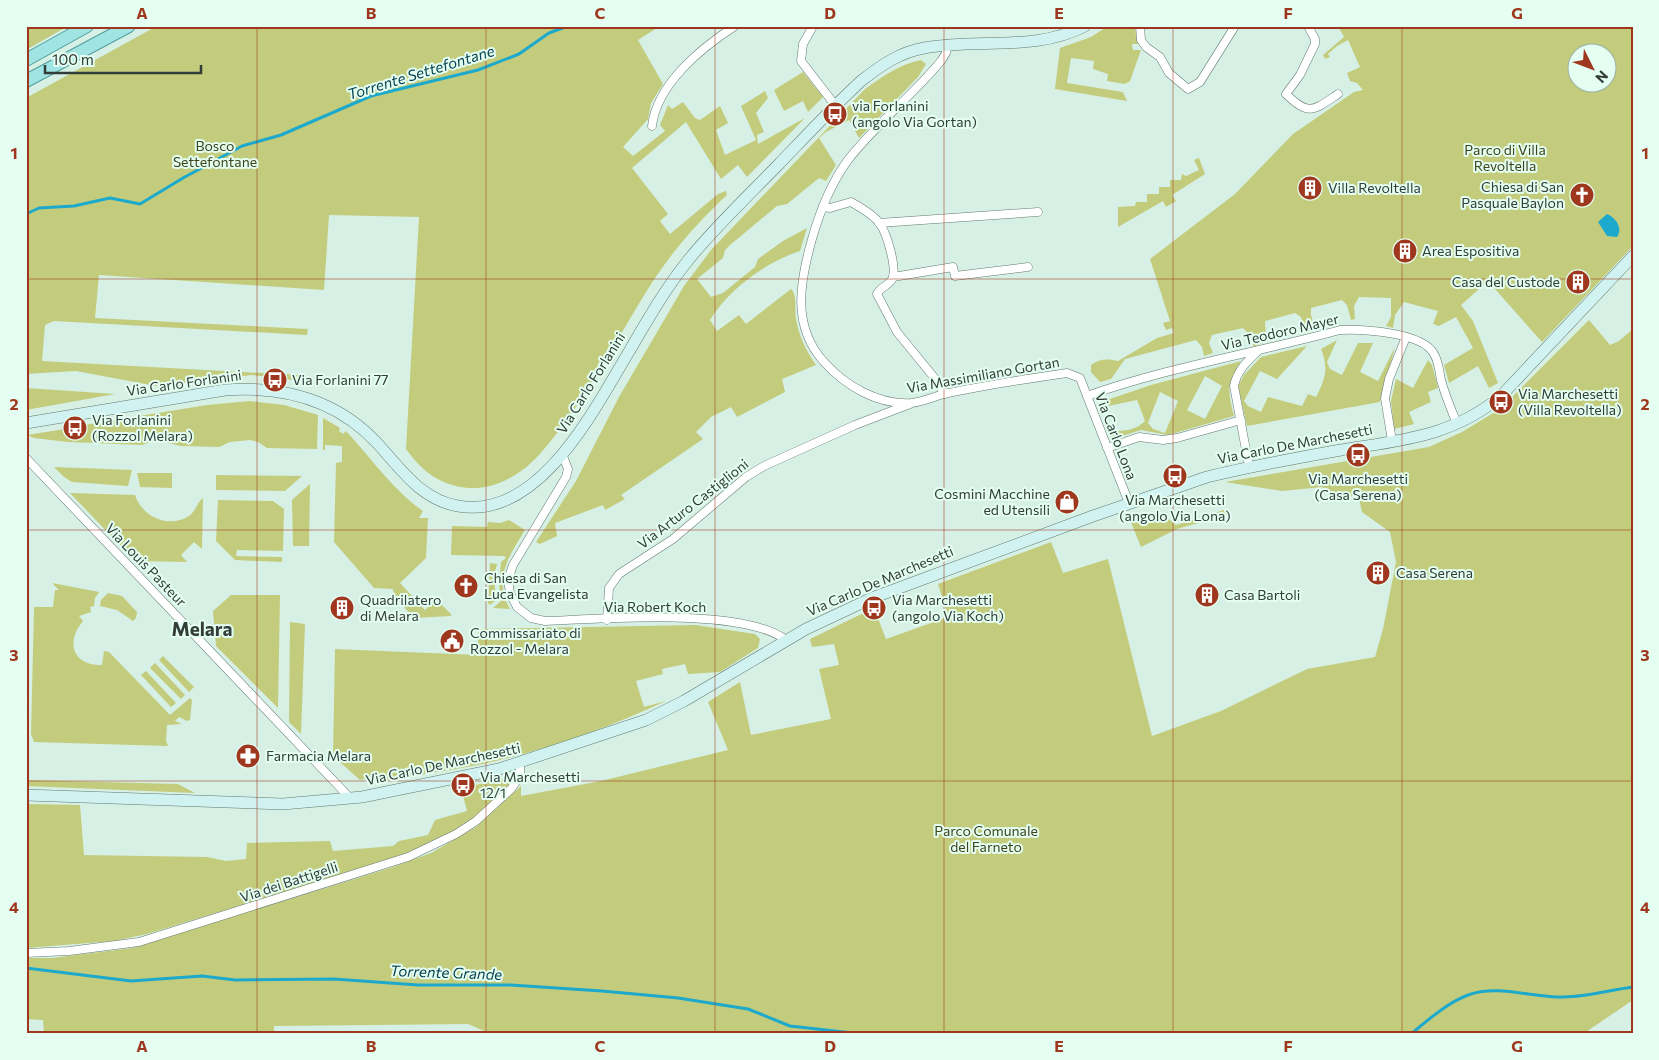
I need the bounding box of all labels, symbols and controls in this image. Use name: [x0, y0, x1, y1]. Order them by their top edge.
text: A: [136, 3, 148, 22]
text: B: [366, 3, 377, 22]
text: C: [595, 3, 606, 22]
text: D: [824, 3, 836, 22]
text: E: [1054, 3, 1064, 22]
text: F: [1283, 3, 1293, 22]
text: G: [1511, 3, 1523, 22]
water label: Torrente Settefontane: [345, 41, 496, 103]
scale bar: [45, 42, 201, 74]
north arrow: [1566, 42, 1616, 92]
text: 100 m: [52, 50, 94, 68]
text: N: [1592, 67, 1612, 87]
place label: via Forlanini (angolo Via Gortan): [852, 97, 977, 130]
bus stop icon: via Forlanini (angolo Via Gortan): [822, 101, 848, 127]
park label: Bosco Settefontane: [173, 137, 257, 170]
park label: Parco di Villa Revoltella: [1464, 141, 1546, 174]
text: 1: [10, 143, 18, 162]
text: 1: [1641, 143, 1649, 162]
building icon: Villa Revoltella: [1297, 175, 1323, 201]
place label: Chiesa di San Pasquale Baylon: [1461, 178, 1564, 211]
place label: Villa Revoltella: [1328, 179, 1421, 196]
church icon: Chiesa di San Pasquale Baylon: [1569, 182, 1595, 208]
building icon: Area Espositiva: [1392, 238, 1418, 264]
place label: Area Espositiva: [1422, 242, 1519, 259]
building icon: Casa del Custode: [1565, 269, 1591, 295]
place label: Casa del Custode: [1452, 273, 1560, 290]
street label: Via Teodoro Mayer: [1219, 310, 1341, 353]
street label: Via Carlo Forlanini: [553, 329, 629, 436]
street label: Via Massimiliano Gortan: [905, 353, 1061, 396]
street label: Via Carlo Forlanini: [125, 366, 243, 399]
bus stop icon: Via Forlanini 77: [262, 367, 288, 393]
place label: Via Forlanini 77: [292, 371, 388, 388]
place label: Via Marchesetti (Villa Revoltella): [1518, 385, 1622, 418]
bus stop icon: Via Marchesetti (Villa Revoltella): [1488, 389, 1514, 415]
street label: Via Carlo Lona: [1092, 390, 1141, 482]
text: 2: [9, 394, 19, 413]
text: 2: [1640, 394, 1650, 413]
place label: Via Forlanini (Rozzol Melara): [92, 411, 193, 444]
bus stop icon: Via Forlanini (Rozzol Melara): [62, 415, 88, 441]
street label: Via Carlo De Marchesetti: [1216, 420, 1374, 467]
bus stop icon: Via Marchesetti (Casa Serena): [1345, 442, 1371, 468]
street label: Via Arturo Castiglioni: [634, 455, 751, 552]
bus stop icon: Via Marchesetti (angolo Via Lona): [1162, 463, 1188, 489]
place label: Via Marchesetti (Casa Serena): [1308, 470, 1408, 503]
place label: Cosmini Macchine ed Utensili: [934, 485, 1050, 518]
shop icon: Cosmini Macchine ed Utensili: [1054, 489, 1080, 515]
place label: Via Marchesetti (angolo Via Lona): [1119, 491, 1231, 524]
street label: Via Louis Pasteur: [102, 520, 191, 610]
street label: Via Carlo De Marchesetti: [804, 542, 956, 619]
building icon: Casa Serena: [1365, 560, 1391, 586]
place label: Casa Serena: [1396, 564, 1473, 581]
place label: Chiesa di San Luca Evangelista: [484, 569, 589, 602]
church icon: Chiesa di San Luca Evangelista: [453, 573, 479, 599]
building icon: Casa Bartoli: [1194, 582, 1220, 608]
place label: Casa Bartoli: [1224, 586, 1300, 603]
place label: Quadrilatero di Melara: [360, 591, 441, 624]
place label: Via Marchesetti (angolo Via Koch): [892, 591, 1004, 624]
building icon: Quadrilatero di Melara: [329, 595, 355, 621]
bus stop icon: Via Marchesetti (angolo Via Koch): [861, 595, 887, 621]
street label: Via Robert Koch: [604, 598, 706, 615]
district label: Melara: [171, 617, 233, 640]
place label: Commissariato di Rozzol - Melara: [470, 624, 581, 657]
public building icon: Commissariato di Rozzol - Melara: [439, 628, 465, 654]
text: 3: [9, 645, 19, 664]
text: 3: [1640, 645, 1650, 664]
street label: Via Carlo De Marchesetti: [364, 739, 522, 788]
pharmacy icon: Farmacia Melara: [235, 743, 261, 769]
place label: Farmacia Melara: [266, 747, 371, 764]
place label: Via Marchesetti 12/1: [480, 768, 580, 801]
bus stop icon: Via Marchesetti 12/1: [450, 772, 476, 798]
park label: Parco Comunale del Farneto: [934, 822, 1038, 855]
street label: Via dei Battigelli: [238, 858, 340, 905]
text: 4: [9, 897, 19, 916]
text: 4: [1640, 897, 1650, 916]
water label: Torrente Grande: [390, 961, 503, 983]
text: A: [136, 1036, 148, 1055]
text: B: [366, 1036, 377, 1055]
text: C: [595, 1036, 606, 1055]
text: D: [824, 1036, 836, 1055]
text: E: [1054, 1036, 1064, 1055]
text: F: [1283, 1036, 1293, 1055]
text: G: [1511, 1036, 1523, 1055]

